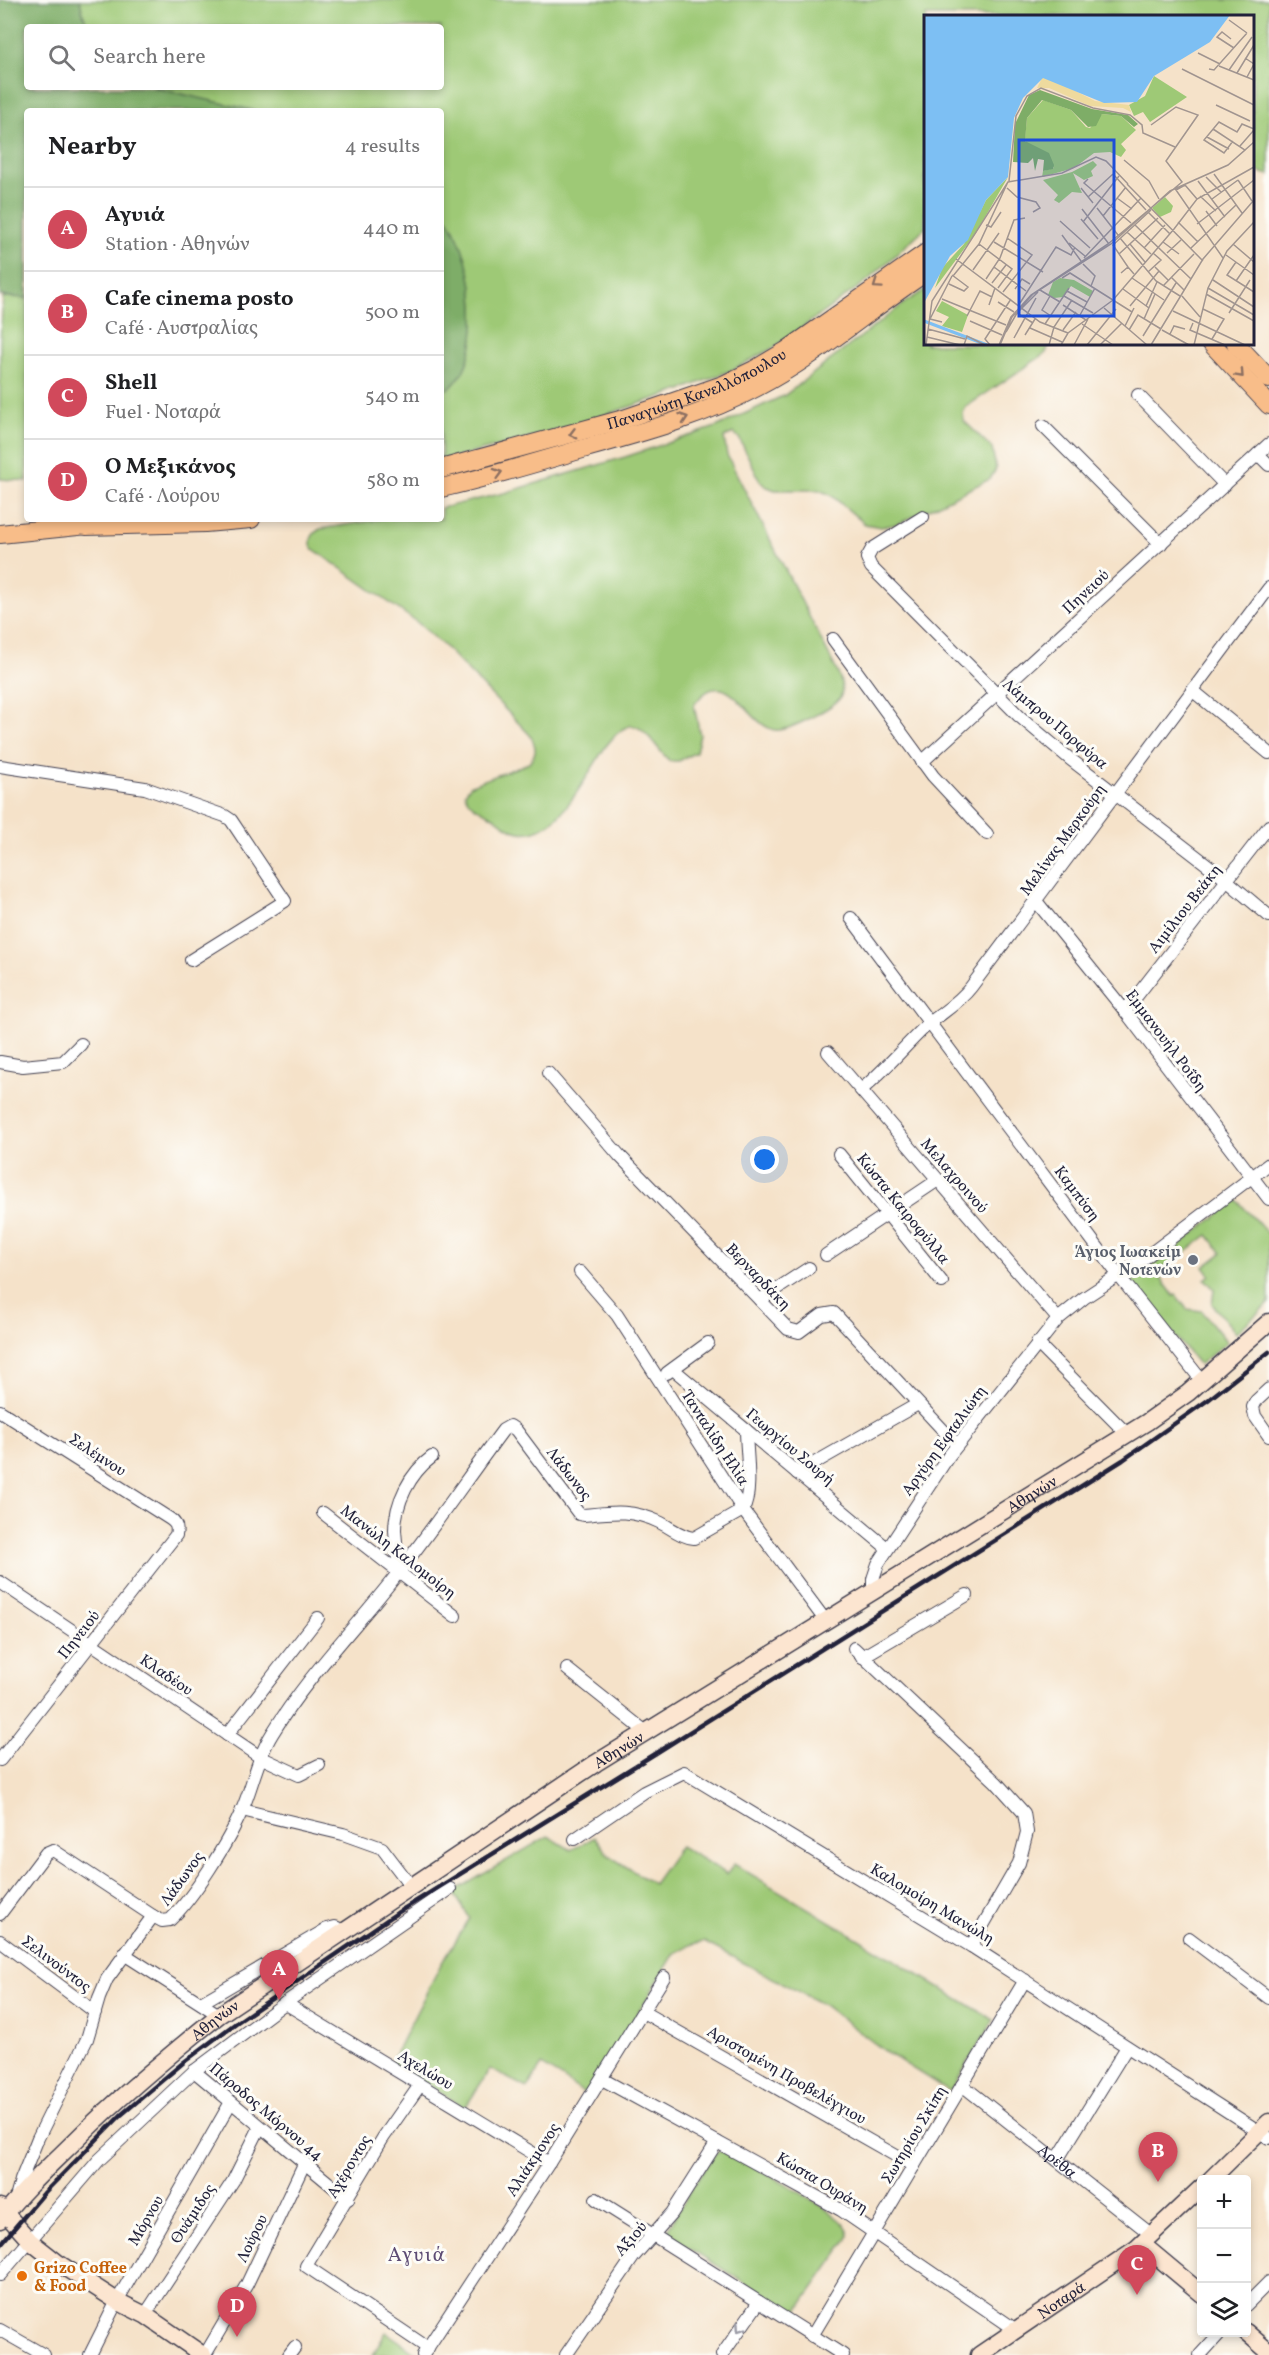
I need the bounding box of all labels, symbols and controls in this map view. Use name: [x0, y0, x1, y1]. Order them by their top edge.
inset map: [924, 15, 1254, 345]
search box: [24, 24, 444, 90]
icon: search: [45, 41, 78, 74]
text: Search here: [93, 42, 206, 73]
text: Nearby: [48, 129, 137, 165]
text: 4 results: [345, 133, 420, 161]
text: Αγυιά: [105, 200, 165, 231]
text: A: [60, 215, 75, 243]
text: 440 m: [363, 215, 420, 243]
text: Station · Αθηνών: [105, 231, 249, 259]
one-way arrow: [872, 278, 883, 289]
text: Cafe cinema posto: [105, 284, 294, 315]
text: B: [61, 299, 74, 327]
text: 500 m: [365, 299, 420, 327]
text: Café · Αυστραλίας: [105, 315, 258, 343]
street label: Παναγιώτη Κανελλόπουλου: [605, 344, 791, 436]
one-way arrow: [1233, 367, 1244, 378]
text: Shell: [105, 368, 157, 399]
text: C: [61, 383, 74, 411]
text: 540 m: [365, 383, 420, 411]
text: Fuel · Νοταρά: [105, 399, 221, 427]
one-way arrow: [679, 412, 689, 425]
one-way arrow: [568, 427, 578, 439]
text: Ο Μεξικάνος: [105, 452, 236, 483]
text: D: [60, 467, 75, 495]
text: 580 m: [367, 467, 420, 495]
one-way arrow: [492, 468, 502, 481]
text: Café · Λούρου: [105, 483, 220, 511]
street label: Πηνειού: [1058, 565, 1115, 620]
street label: Λάμπρου Πορφύρα: [997, 674, 1112, 775]
street label: Μελίνας Μερκούρη: [1016, 780, 1112, 901]
street label: Αιμίλιου Βεάκη: [1144, 860, 1227, 958]
street label: Εμμανουήλ Ροΐδη: [1120, 985, 1211, 1097]
street label: Μελαχροινού: [915, 1134, 992, 1219]
your location: [750, 1145, 779, 1174]
street label: Κώστα Καιροφύλλα: [851, 1149, 954, 1270]
street label: Καμπύση: [1048, 1162, 1105, 1227]
street label: Βερναρδάκη: [720, 1239, 795, 1316]
place label: Άγιος Ιωακείμ Νοτενών: [1075, 1242, 1181, 1282]
marker: Άγιος Ιωακείμ Νοτενών: [1186, 1253, 1200, 1267]
street label: Αργύρη Εφταλιώτη: [897, 1381, 992, 1501]
street label: Τανταλίδη Ηλία: [675, 1386, 754, 1491]
street label: Γεωργίου Σουρή: [740, 1404, 839, 1491]
street label: Σελέμνου: [64, 1429, 130, 1483]
street label: Λάδωνος: [541, 1443, 596, 1506]
street label: Αθηνών: [1003, 1471, 1062, 1519]
street label: Μανώλη Καλομοίρη: [335, 1500, 460, 1605]
street label: Πηνειού: [53, 1606, 106, 1664]
street label: Κλαδέου: [135, 1650, 197, 1702]
street label: Αθηνών: [590, 1727, 649, 1775]
street label: Λάδωνος: [155, 1847, 210, 1911]
street label: Καλομοίρη Μανώλη: [866, 1859, 998, 1951]
street label: Σελινούντος: [16, 1931, 95, 1998]
pin: A: [260, 1950, 298, 2000]
street label: Αθηνών: [187, 1996, 244, 2047]
street label: Αριστομένη Προβελέγγιου: [702, 2021, 870, 2130]
street label: Αχελώου: [393, 2045, 457, 2096]
street label: Πάροδος Μόρνου 44: [204, 2058, 327, 2167]
street label: Σωτηρίου Σκίπη: [877, 2082, 953, 2188]
street label: Αλιάκμονος: [502, 2119, 566, 2201]
street label: Αχέροντος: [322, 2131, 377, 2203]
pin: B: [1138, 2132, 1178, 2182]
street label: Αρέθα: [1032, 2140, 1081, 2185]
street label: Κώστα Ουράνη: [772, 2148, 872, 2220]
map controls: [1197, 2175, 1251, 2337]
button: +: [1197, 2175, 1251, 2229]
street label: Θυάμιδος: [166, 2180, 221, 2248]
street label: Μόρνου: [124, 2192, 170, 2250]
street label: Λούρου: [232, 2211, 274, 2267]
street label: Αξιού: [610, 2217, 653, 2261]
button: −: [1197, 2229, 1251, 2283]
district label: Αγυιά: [388, 2242, 446, 2270]
pin: C: [1118, 2246, 1156, 2295]
place label: Grizo Coffee & Food: [34, 2258, 127, 2298]
marker: Grizo Coffee & Food: [15, 2269, 29, 2283]
street label: Νοταρά: [1034, 2277, 1091, 2325]
button: layers: [1197, 2283, 1251, 2337]
pin: D: [218, 2288, 256, 2337]
one-way arrow: [736, 2322, 747, 2333]

